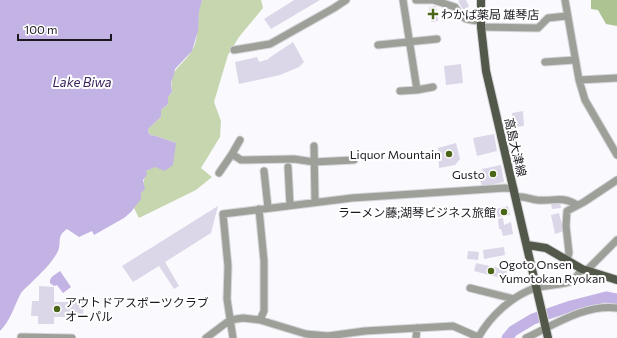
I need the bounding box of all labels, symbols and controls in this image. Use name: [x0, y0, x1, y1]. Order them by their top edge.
place label: わかば薬局 雄琴店: [441, 7, 539, 21]
marker: わかば薬局 雄琴店: [428, 9, 438, 19]
scale bar: [18, 16, 111, 42]
text: 100 m: [24, 22, 58, 36]
water label: Lake Biwa: [52, 74, 112, 90]
street label: 高島大津線: [502, 116, 530, 178]
place label: Liquor Mountain: [350, 147, 441, 161]
marker: Liquor Mountain: [444, 149, 454, 159]
place label: Gusto: [452, 167, 485, 181]
marker: Gusto: [488, 169, 498, 179]
place label: ラーメン藤;湖琴ビジネス旅館: [338, 205, 496, 220]
marker: ラーメン藤;湖琴ビジネス旅館: [499, 207, 509, 217]
place label: Ogoto Onsen Yumotokan Ryokan: [499, 257, 605, 285]
marker: Ogoto Onsen Yumotokan Ryokan: [486, 266, 496, 276]
place label: アウトドアスポーツクラブ オーパル: [65, 295, 209, 323]
marker: アウトドアスポーツクラブ オーパル: [52, 304, 62, 314]

